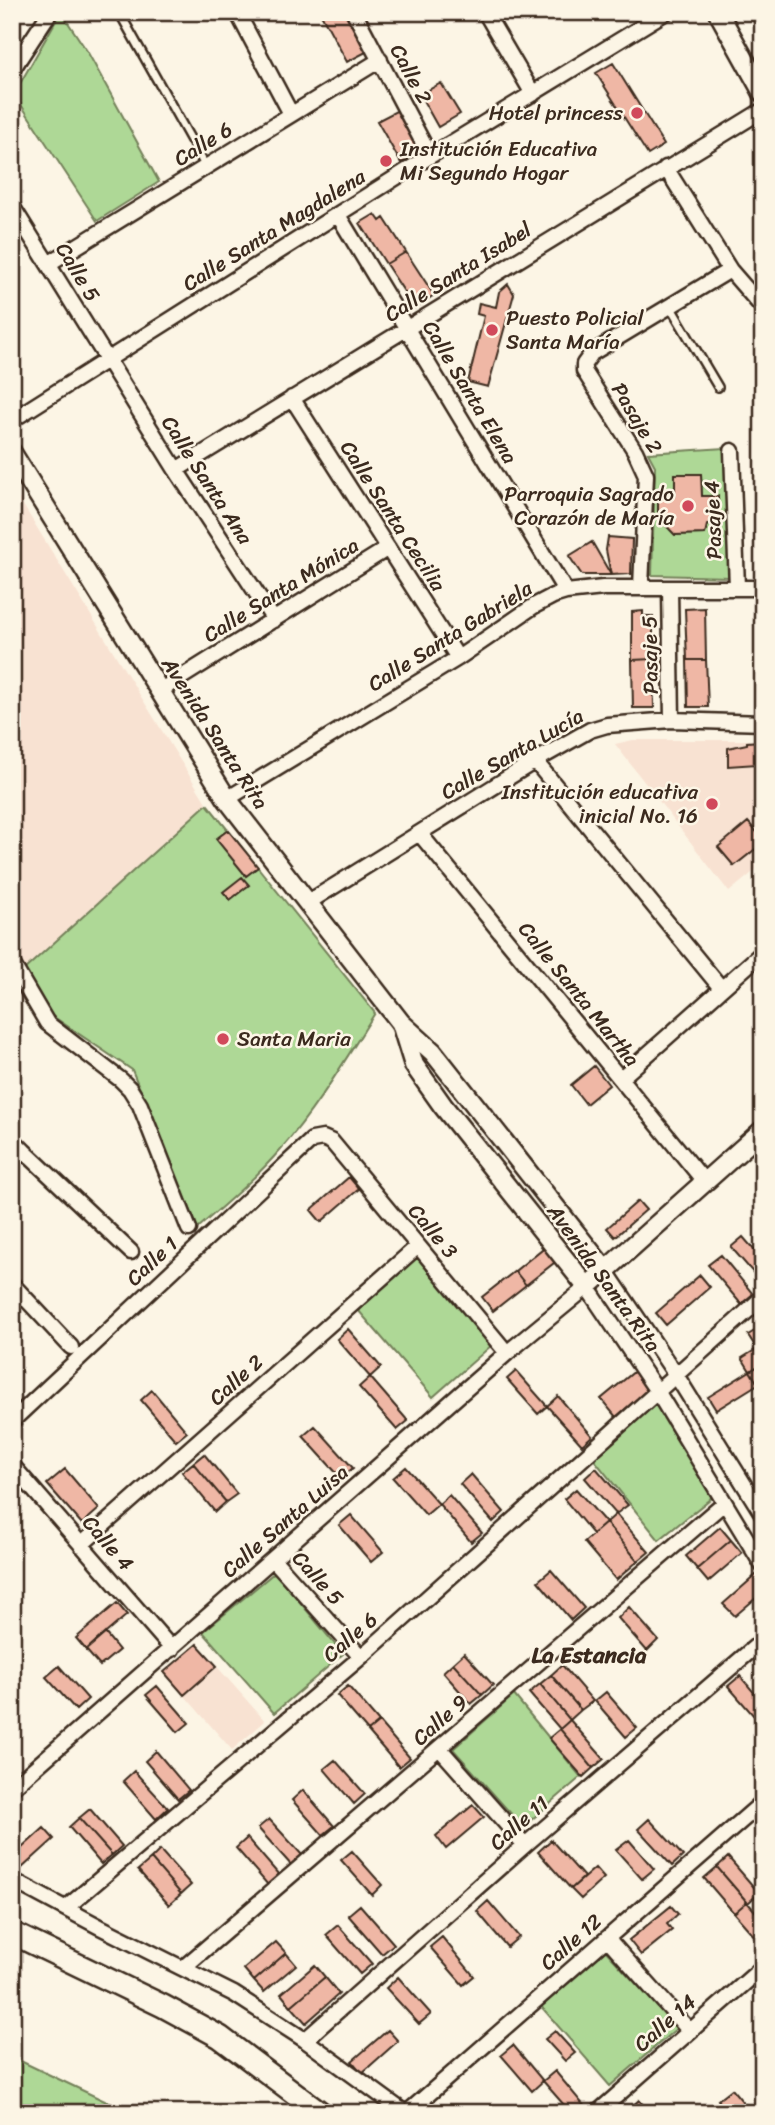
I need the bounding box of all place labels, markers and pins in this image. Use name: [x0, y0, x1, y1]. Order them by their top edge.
place label: Hotel princess: [489, 94, 623, 132]
marker: Hotel princess: [629, 105, 645, 121]
place label: Institución Educativa Mi Segundo Hogar: [399, 130, 598, 192]
marker: Institución Educativa Mi Segundo Hogar: [378, 153, 394, 169]
place label: Puesto Policial Santa María: [506, 299, 645, 361]
marker: Puesto Policial Santa María: [484, 322, 500, 338]
place label: Parroquia Sagrado Corazón de María: [504, 475, 674, 537]
marker: Parroquia Sagrado Corazón de María: [680, 498, 696, 514]
place label: Institución educativa inicial No. 16: [501, 773, 698, 835]
marker: Institución educativa inicial No. 16: [704, 796, 720, 812]
place label: Santa Maria: [237, 1020, 351, 1058]
marker: Santa Maria: [215, 1031, 231, 1047]

